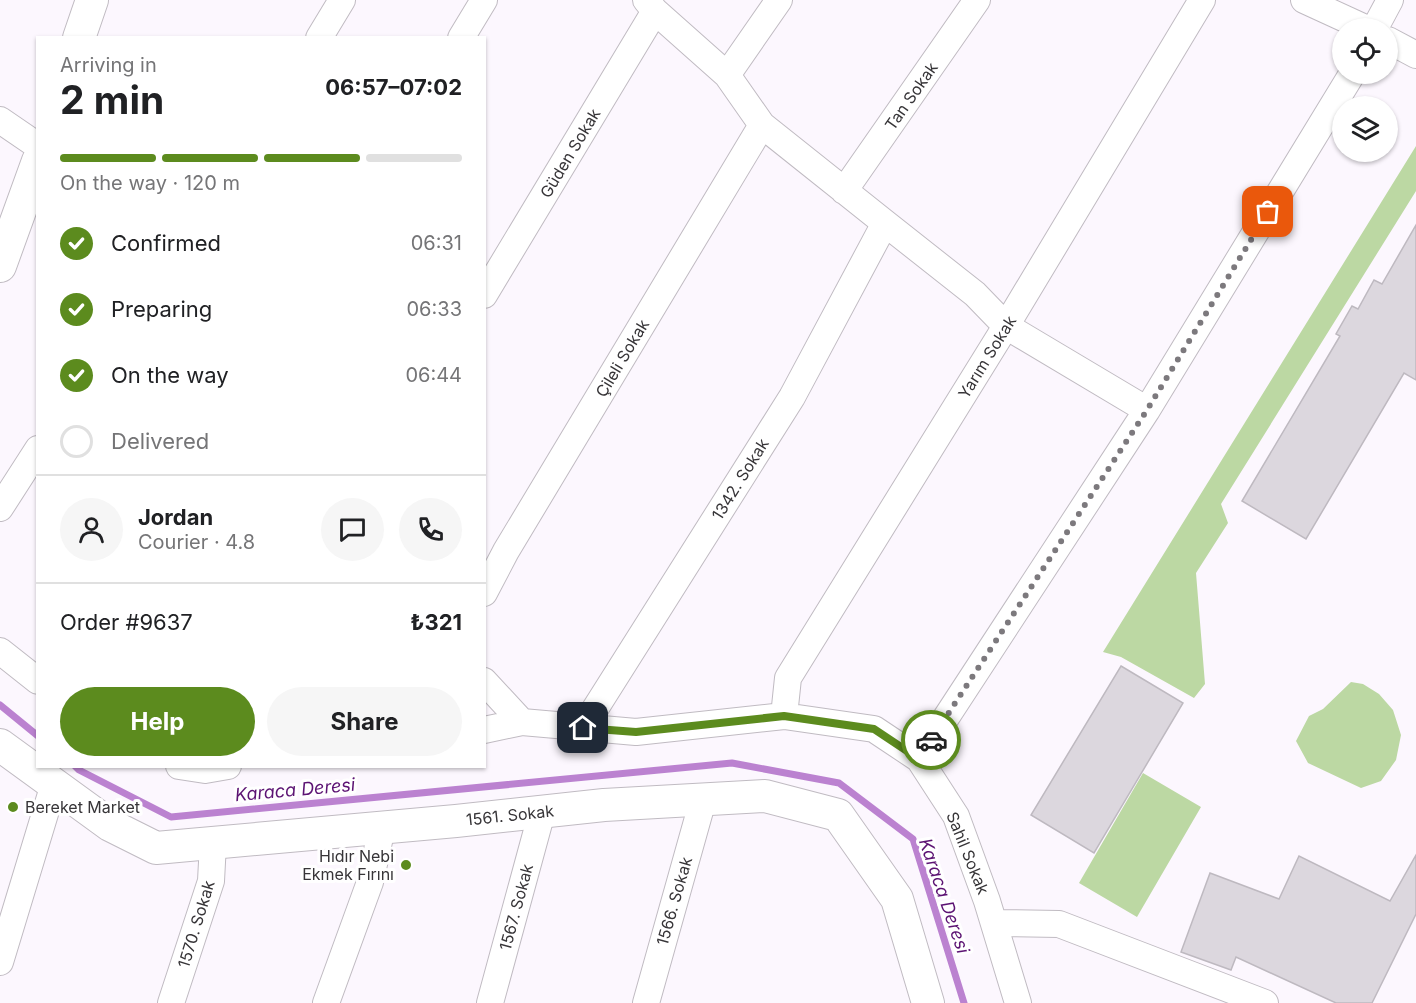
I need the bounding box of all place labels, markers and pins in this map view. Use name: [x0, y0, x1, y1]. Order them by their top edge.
pin: [1242, 186, 1293, 237]
pin: [557, 702, 608, 753]
place label: Bereket Market: [25, 797, 140, 817]
marker: Bereket Market: [6, 800, 20, 814]
place label: Hıdır Nebi Ekmek Fırını: [302, 846, 394, 884]
marker: Hıdır Nebi Ekmek Fırını: [399, 858, 413, 872]

